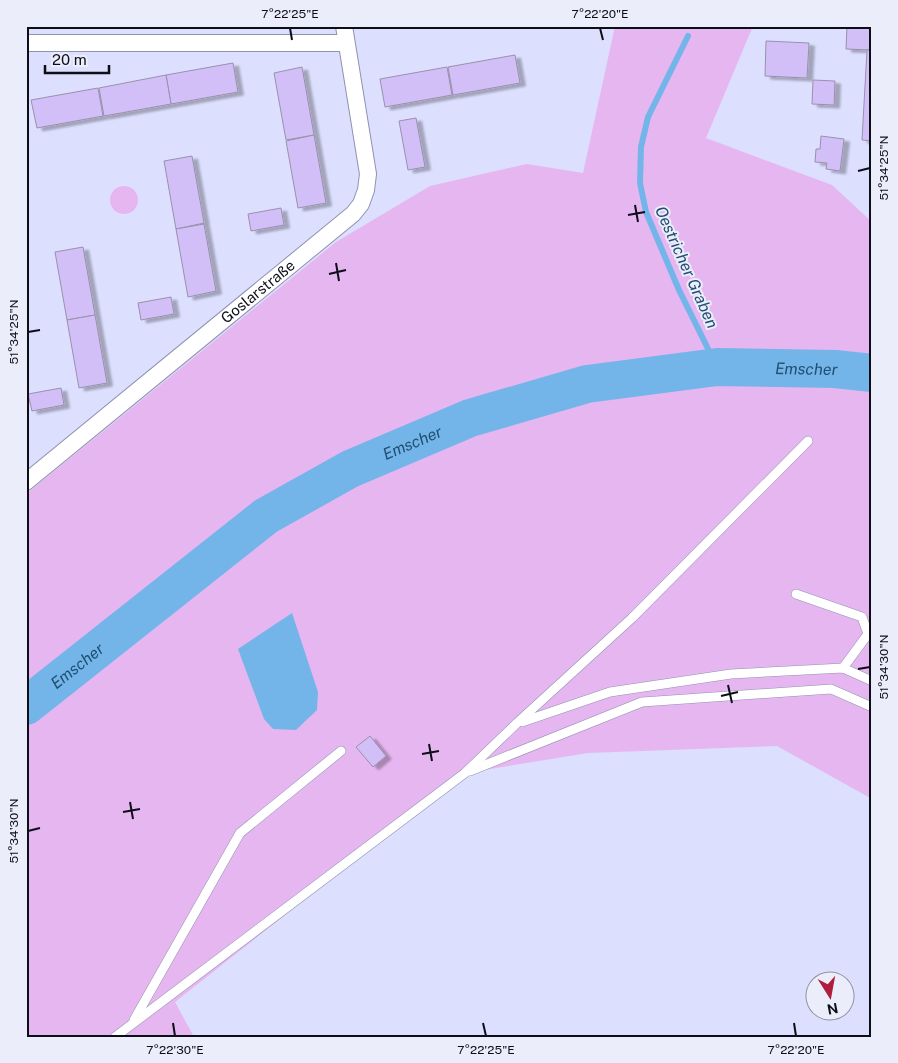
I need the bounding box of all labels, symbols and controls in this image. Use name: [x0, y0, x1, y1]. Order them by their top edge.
text: 7°22'25"E: [261, 7, 319, 21]
text: 7°22'20"E: [571, 7, 629, 21]
scale bar: [45, 42, 109, 74]
text: 20 m: [52, 51, 87, 68]
text: 51°34'25"N: [877, 135, 891, 201]
water label: Oestricher Graben: [651, 203, 722, 331]
street label: Goslarstraße: [217, 256, 298, 327]
text: 51°34'25"N: [7, 299, 21, 365]
water label: Emscher: [775, 359, 839, 379]
water label: Emscher: [380, 422, 446, 464]
text: 51°34'30"N: [877, 634, 891, 700]
water label: Emscher: [47, 639, 108, 693]
text: 51°34'30"N: [7, 798, 21, 864]
north arrow: [806, 970, 856, 1020]
text: N: [826, 1000, 839, 1018]
text: 7°22'30"E: [146, 1043, 204, 1057]
text: 7°22'25"E: [457, 1043, 515, 1057]
text: 7°22'20"E: [767, 1043, 825, 1057]

